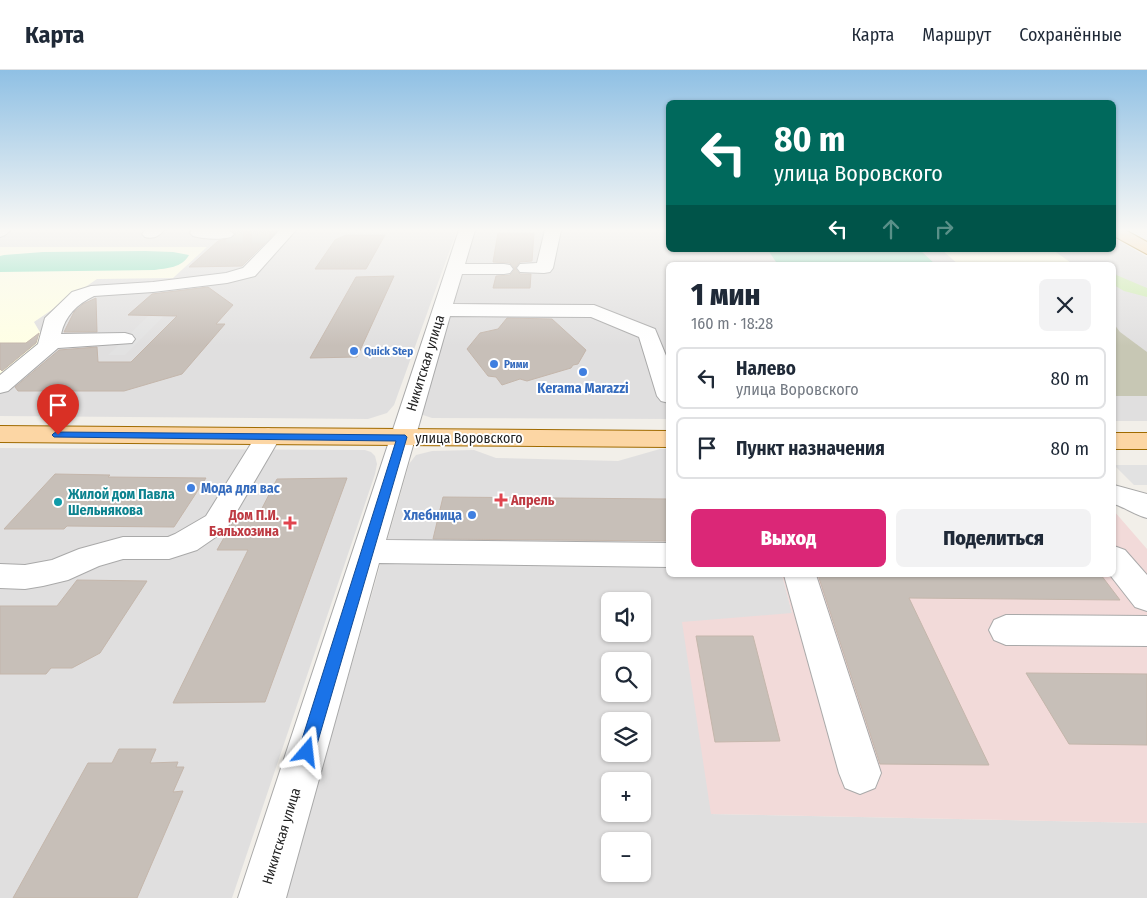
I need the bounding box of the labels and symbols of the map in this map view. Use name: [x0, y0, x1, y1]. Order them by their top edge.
street label: Никитская улица: [403, 313, 448, 413]
marker: Quick Step: [348, 345, 360, 357]
place label: Quick Step: [364, 345, 413, 358]
marker: Рими: [488, 358, 500, 370]
place label: Рими: [504, 358, 528, 371]
marker: Kerama Marazzi: [577, 366, 589, 378]
place label: Kerama Marazzi: [537, 380, 629, 397]
pin: [37, 384, 79, 435]
street label: улица Воровского: [415, 430, 523, 447]
place label: Мода для вас: [201, 480, 281, 497]
marker: Мода для вас: [185, 482, 197, 494]
place label: Жилой дом Павла Шельнякова: [67, 486, 175, 519]
place label: Апрель: [510, 492, 555, 509]
marker: Апрель: [495, 494, 507, 506]
marker: Жилой дом Павла Шельнякова: [52, 496, 64, 508]
place label: Дом П.И. Бальхозина: [209, 507, 279, 540]
place label: Хлебница: [402, 507, 462, 524]
marker: Хлебница: [466, 509, 478, 521]
marker: Дом П.И. Бальхозина: [283, 516, 297, 530]
position arrow: [280, 725, 332, 777]
street label: Никитская улица: [259, 786, 304, 886]

